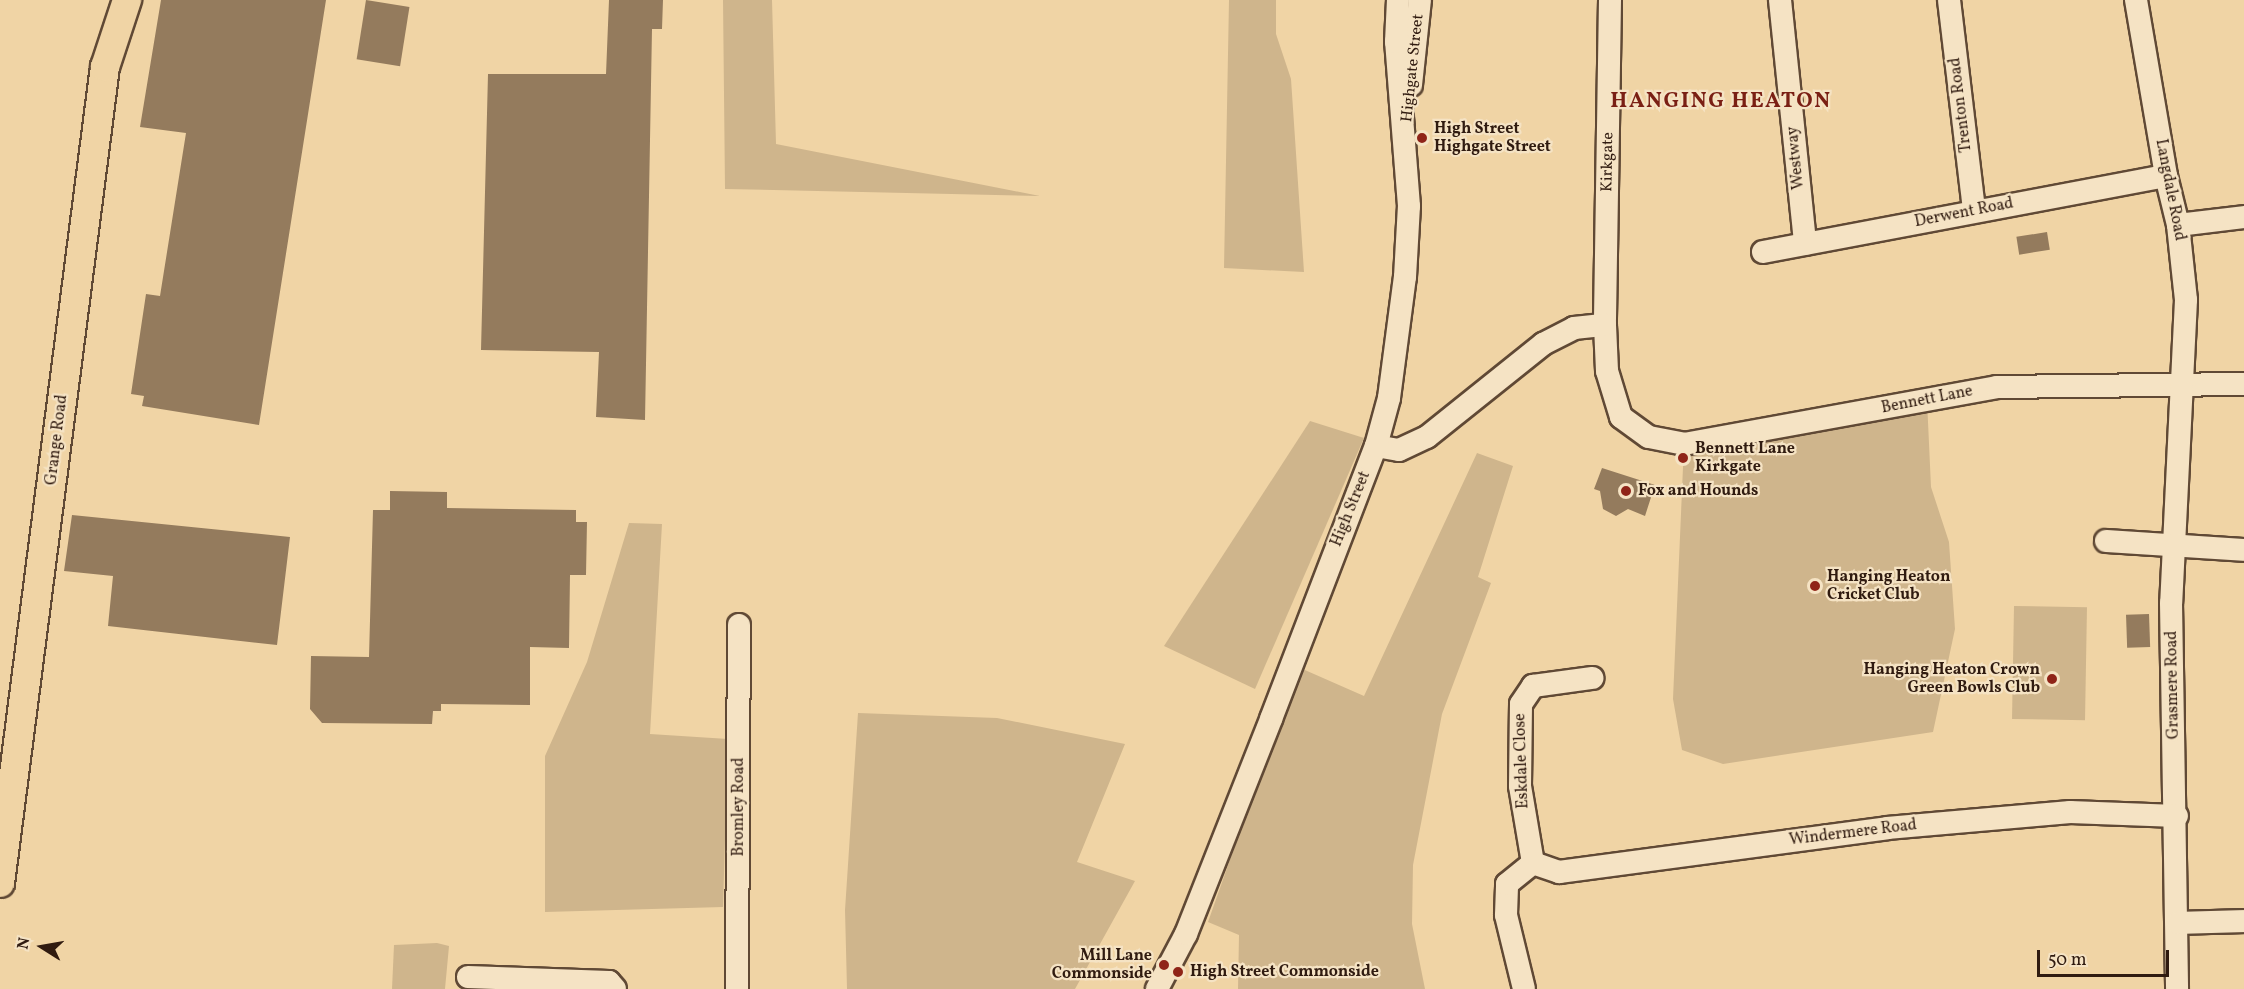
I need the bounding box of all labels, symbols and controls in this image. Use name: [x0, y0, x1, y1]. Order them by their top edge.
street label: Highgate Street: [1398, 13, 1428, 123]
street label: Trenton Road: [1946, 56, 1976, 154]
district label: HANGING HEATON: [1610, 89, 1832, 115]
place label: High Street Highgate Street: [1434, 119, 1551, 157]
street label: Westway: [1783, 125, 1809, 191]
marker: High Street Highgate Street: [1415, 131, 1429, 145]
street label: Kirkgate: [1598, 132, 1618, 192]
street label: Langdale Road: [2151, 137, 2189, 243]
street label: Derwent Road: [1913, 194, 2015, 232]
street label: Bennett Lane: [1880, 382, 1974, 418]
street label: Grange Road: [42, 394, 72, 486]
place label: Bennett Lane Kirkgate: [1695, 439, 1795, 477]
marker: Bennett Lane Kirkgate: [1676, 451, 1690, 465]
street label: High Street: [1327, 468, 1375, 550]
place label: Fox and Hounds: [1638, 481, 1759, 501]
marker: Fox and Hounds: [1619, 484, 1633, 498]
place label: Hanging Heaton Cricket Club: [1827, 567, 1950, 605]
marker: Hanging Heaton Cricket Club: [1808, 579, 1822, 593]
street label: Grasmere Road: [2162, 631, 2184, 739]
place label: Hanging Heaton Crown Green Bowls Club: [1863, 660, 2040, 698]
marker: Hanging Heaton Crown Green Bowls Club: [2045, 672, 2059, 686]
street label: Eskdale Close: [1511, 713, 1533, 809]
street label: Bromley Road: [729, 757, 749, 857]
street label: Windermere Road: [1788, 816, 1918, 850]
north arrow: [12, 917, 72, 977]
text: N: [12, 936, 36, 951]
scale bar: [2040, 938, 2172, 976]
place label: Mill Lane Commonside: [1052, 946, 1152, 984]
text: 50 m: [2048, 948, 2087, 973]
marker: Mill Lane Commonside: [1157, 958, 1171, 972]
place label: High Street Commonside: [1190, 962, 1379, 982]
marker: High Street Commonside: [1171, 965, 1185, 979]

